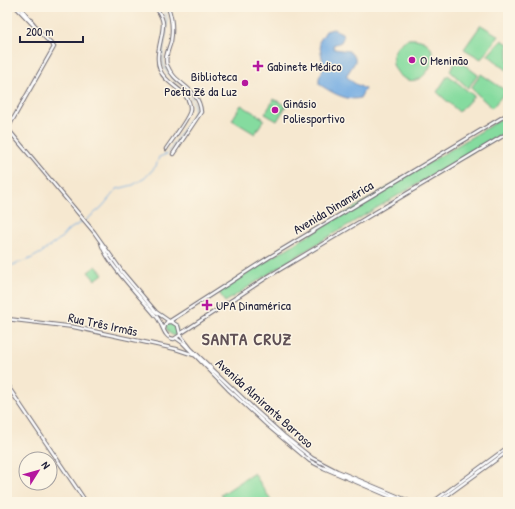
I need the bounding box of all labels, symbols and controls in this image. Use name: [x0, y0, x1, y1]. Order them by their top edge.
scale bar: [20, 18, 83, 44]
text: 200 m: [26, 23, 53, 40]
place label: O Meninão: [420, 51, 468, 69]
marker: O Meninão: [407, 55, 417, 65]
place label: Gabinete Médico: [267, 57, 341, 75]
marker: Gabinete Médico: [252, 60, 264, 72]
place label: Biblioteca Poeta Zé da Luz: [164, 67, 237, 100]
marker: Biblioteca Poeta Zé da Luz: [240, 78, 250, 88]
place label: Ginásio Poliesportivo: [283, 94, 345, 127]
marker: Ginásio Poliesportivo: [270, 105, 280, 115]
street label: Avenida Dinamérica: [289, 176, 377, 238]
place label: UPA Dinamérica: [216, 296, 291, 314]
marker: UPA Dinamérica: [201, 299, 213, 311]
street label: Rua Três Irmãs: [67, 308, 139, 340]
district label: SANTA CRUZ: [202, 327, 292, 350]
street label: Avenida Almirante Barroso: [212, 354, 318, 452]
north arrow: [18, 451, 58, 491]
text: N: [39, 458, 53, 472]

